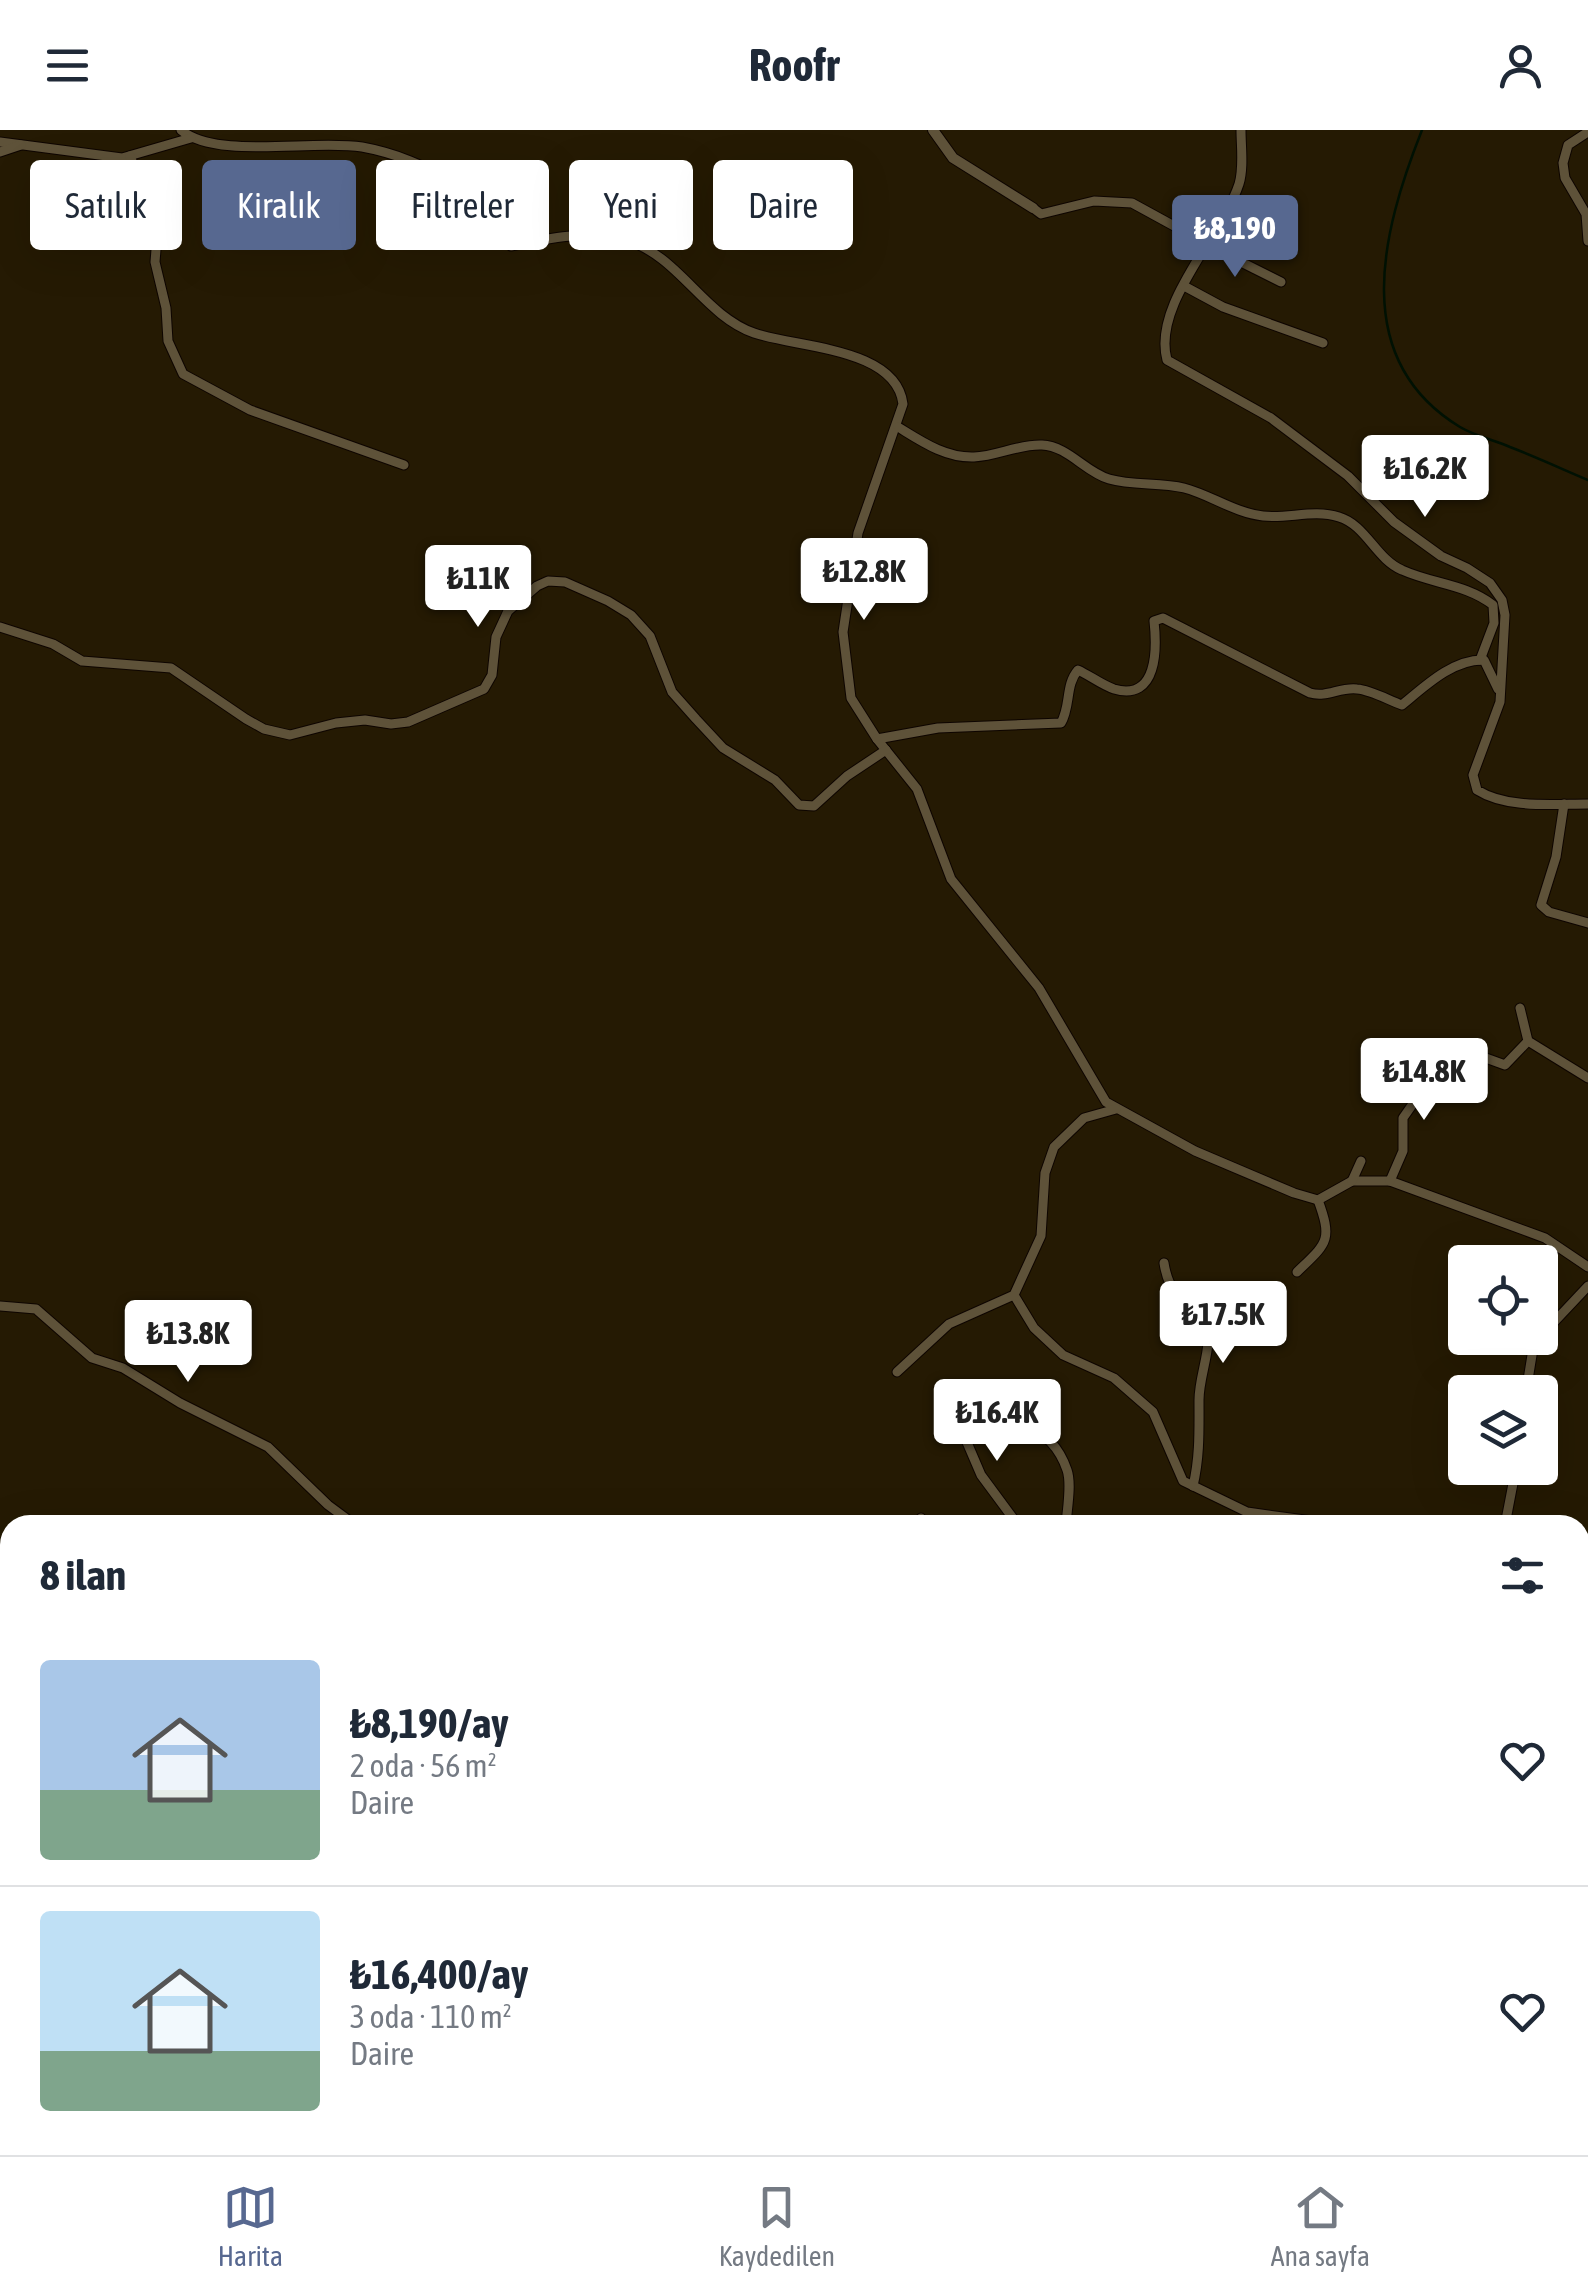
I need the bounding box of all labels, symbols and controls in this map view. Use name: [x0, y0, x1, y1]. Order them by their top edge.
icon: menu: [40, 38, 95, 93]
icon: person: [1493, 38, 1548, 93]
text: Roofr: [749, 39, 839, 91]
chip: Satılık: [30, 160, 182, 250]
chip: Kiralık: [202, 160, 356, 250]
chip: Filtreler: [376, 160, 549, 250]
chip: Yeni: [569, 160, 693, 250]
chip: Daire: [713, 160, 853, 250]
pin: ₺8,190: [1154, 195, 1316, 280]
text: ₺8,190: [1194, 209, 1276, 246]
pin: ₺16.2K: [1344, 435, 1506, 520]
text: ₺16.2K: [1384, 449, 1466, 486]
pin: ₺12.8K: [783, 538, 945, 623]
pin: ₺11K: [419, 545, 537, 630]
text: ₺12.8K: [823, 552, 905, 589]
text: ₺11K: [447, 559, 509, 596]
pin: ₺14.8K: [1343, 1038, 1505, 1123]
text: ₺14.8K: [1383, 1052, 1465, 1089]
map controls: [1448, 1245, 1558, 1485]
button: locate: [1448, 1245, 1558, 1355]
pin: ₺17.5K: [1142, 1281, 1304, 1366]
text: ₺17.5K: [1182, 1295, 1264, 1332]
pin: ₺13.8K: [107, 1300, 269, 1385]
text: ₺13.8K: [147, 1314, 229, 1351]
button: layers: [1448, 1375, 1558, 1485]
pin: ₺16.4K: [916, 1379, 1078, 1464]
text: ₺16.4K: [956, 1393, 1038, 1430]
icon: filters: [1495, 1548, 1550, 1603]
text: 8 ilan: [40, 1551, 126, 1599]
text: ₺8,190/ay: [350, 1699, 508, 1747]
icon: home: [120, 1700, 240, 1820]
icon: heart: [1495, 1733, 1550, 1788]
text: 2 oda · 56 m²: [350, 1747, 497, 1784]
text: Daire: [350, 1784, 414, 1821]
text: ₺16,400/ay: [350, 1950, 528, 1998]
icon: home: [120, 1951, 240, 2071]
icon: heart: [1495, 1984, 1550, 2039]
text: 3 oda · 110 m²: [350, 1998, 512, 2035]
text: Daire: [350, 2035, 414, 2072]
tab: Harita: [218, 2180, 283, 2272]
tab: Kaydedilen: [719, 2180, 835, 2272]
tab: Ana sayfa: [1271, 2180, 1370, 2272]

